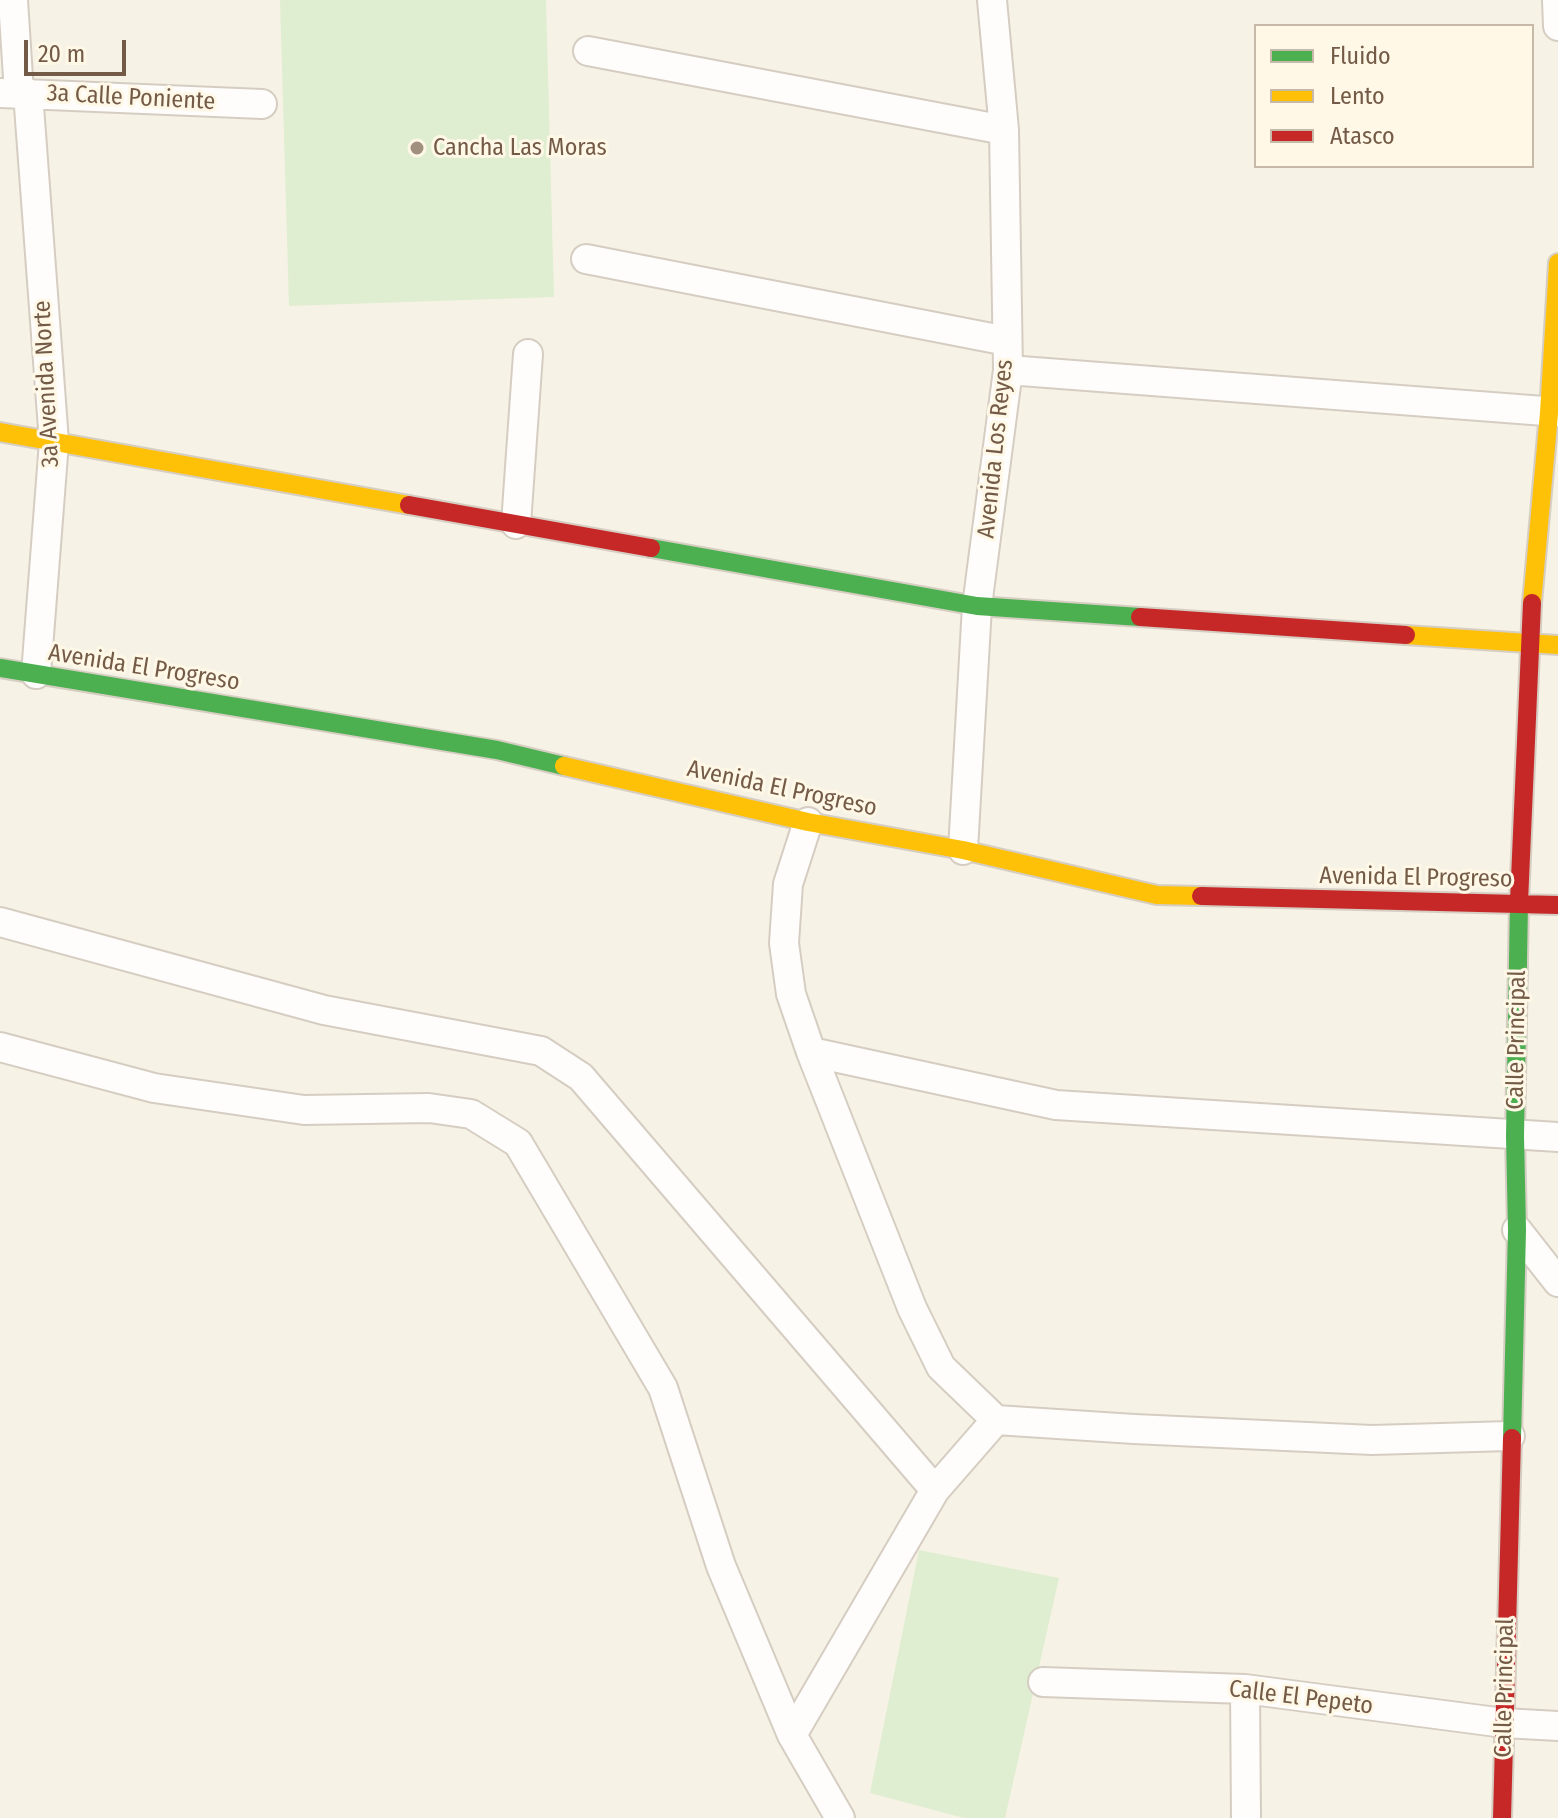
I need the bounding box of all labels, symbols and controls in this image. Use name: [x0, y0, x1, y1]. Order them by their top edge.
scale bar: [28, 24, 130, 74]
legend: [1254, 24, 1534, 168]
text: 20 m: [38, 40, 85, 68]
text: Fluido: [1330, 42, 1391, 70]
street label: 3a Calle Poniente: [46, 79, 216, 117]
text: Lento: [1330, 82, 1385, 110]
text: Atasco: [1330, 122, 1395, 150]
place label: Cancha Las Moras: [433, 134, 607, 162]
marker: Cancha Las Moras: [408, 139, 426, 157]
street label: 3a Avenida Norte: [28, 300, 66, 468]
street label: Avenida Los Reyes: [972, 358, 1020, 540]
street label: Avenida El Progreso: [46, 639, 242, 697]
street label: Avenida El Progreso: [685, 755, 879, 823]
street label: Avenida El Progreso: [1319, 862, 1513, 894]
street label: Calle Principal: [1501, 970, 1533, 1110]
street label: Calle Principal: [1489, 1618, 1521, 1758]
street label: Calle El Pepeto: [1227, 1675, 1375, 1721]

